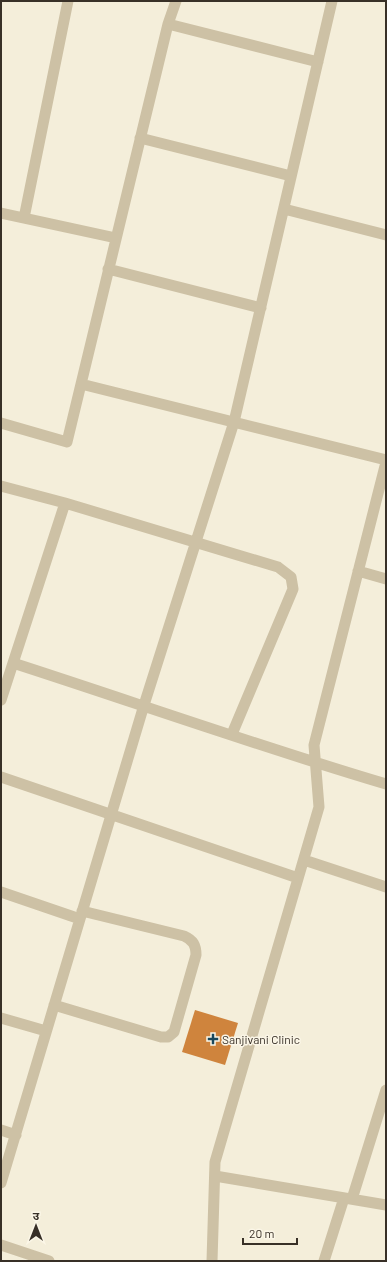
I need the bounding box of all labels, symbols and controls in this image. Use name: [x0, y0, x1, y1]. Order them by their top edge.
place label: Sanjivani Clinic: [222, 1032, 300, 1046]
marker: Sanjivani Clinic: [207, 1033, 219, 1045]
north arrow: [16, 1206, 56, 1246]
text: उ: [33, 1209, 40, 1222]
scale bar: [243, 1220, 297, 1246]
text: 20 m: [249, 1226, 275, 1240]

